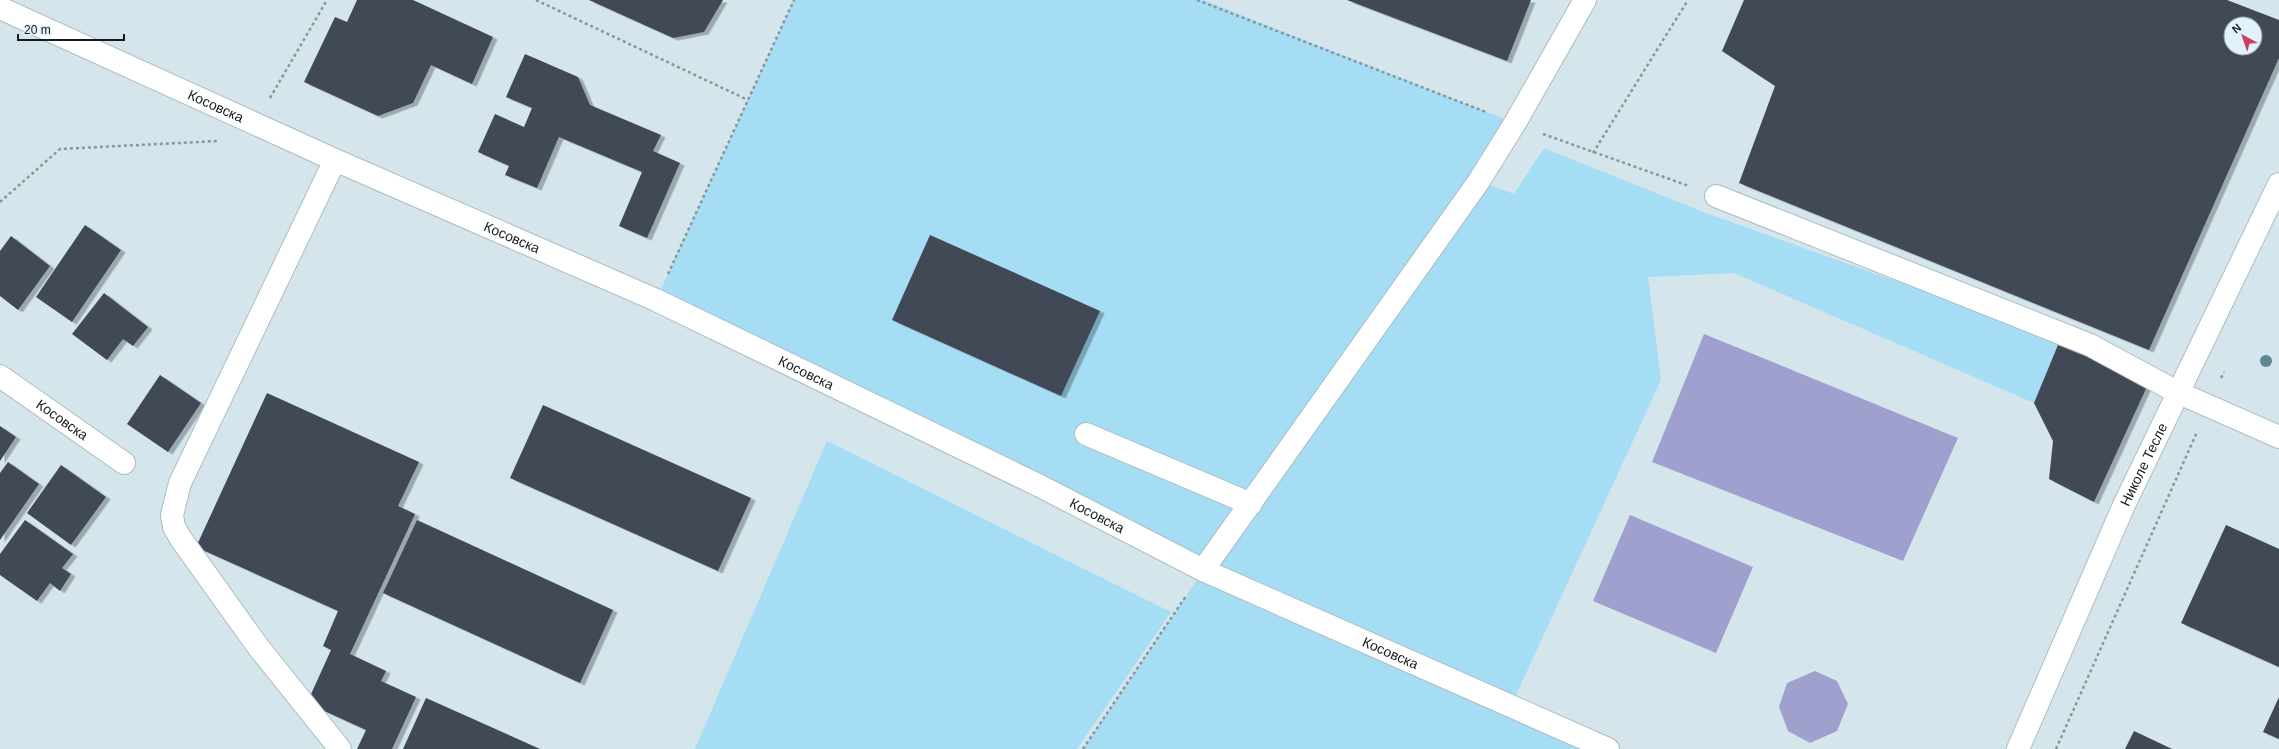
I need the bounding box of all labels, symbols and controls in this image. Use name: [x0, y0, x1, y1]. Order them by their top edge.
scale bar: [18, 16, 124, 42]
north arrow: [2223, 16, 2263, 56]
text: N: [2230, 21, 2244, 35]
text: 20 m: [24, 23, 51, 37]
street label: Косовска: [185, 86, 246, 126]
street label: Косовска: [482, 218, 543, 257]
street label: Косовска: [776, 353, 837, 393]
street label: Косовска: [33, 396, 91, 443]
street label: Николе Тесле: [2117, 420, 2170, 509]
street label: Косовска: [1067, 495, 1127, 536]
street label: Косовска: [1360, 633, 1421, 672]

